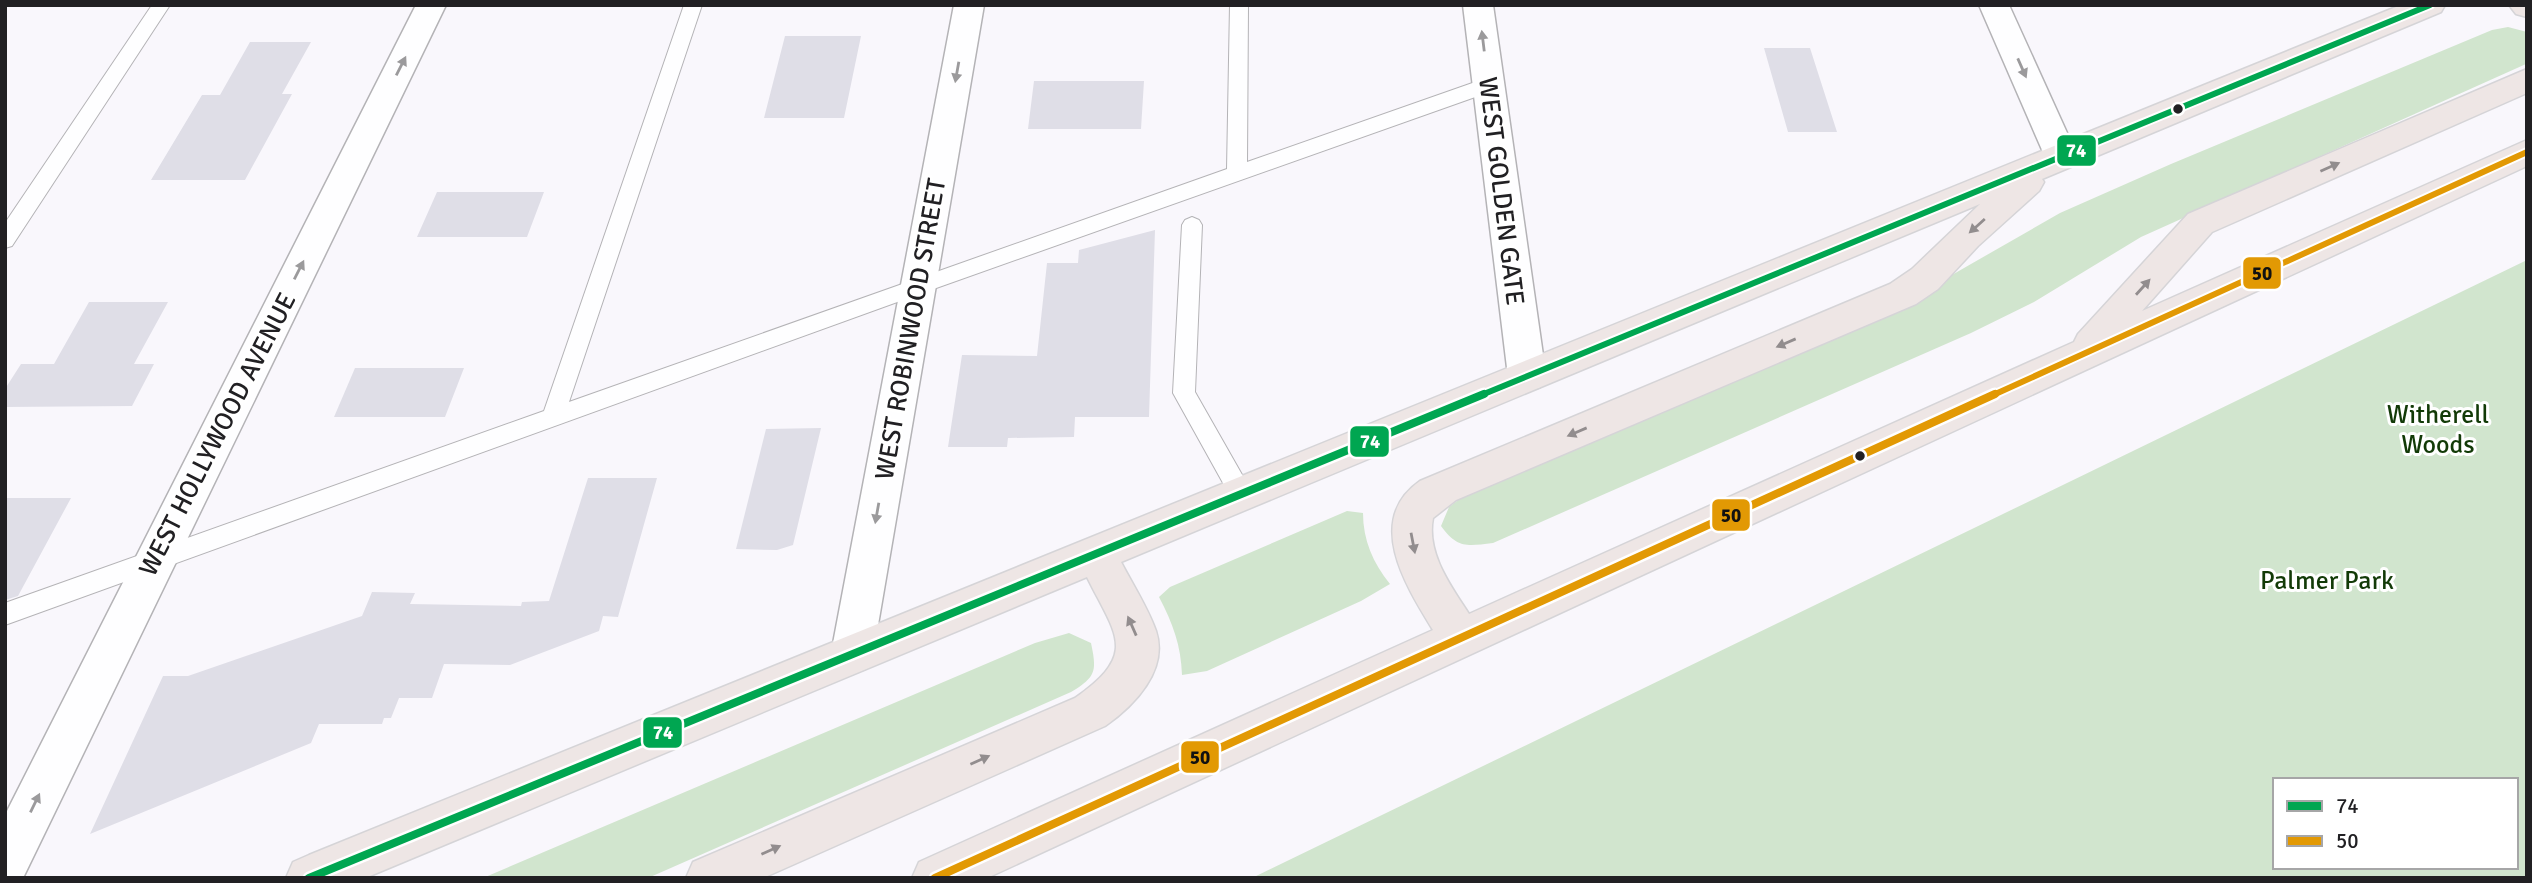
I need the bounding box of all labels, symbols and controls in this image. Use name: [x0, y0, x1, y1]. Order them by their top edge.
one-way arrow: [1477, 30, 1488, 52]
one-way arrow: [395, 56, 406, 76]
one-way arrow: [2017, 57, 2028, 78]
one-way arrow: [951, 61, 962, 83]
street label: WEST GOLDEN GATE: [1471, 75, 1531, 307]
unlabelled marker: [2171, 102, 2185, 116]
line badge: 74: [2056, 134, 2097, 167]
text: 74: [2066, 139, 2086, 163]
one-way arrow: [2320, 161, 2341, 172]
street label: WEST ROBINWOOD STREET: [869, 176, 953, 482]
one-way arrow: [1968, 218, 1986, 234]
line badge: 50: [2242, 256, 2282, 290]
one-way arrow: [294, 260, 305, 280]
text: 50: [2252, 262, 2272, 286]
one-way arrow: [2135, 278, 2151, 296]
street label: WEST HOLLYWOOD AVENUE: [132, 287, 303, 582]
one-way arrow: [1776, 338, 1797, 349]
park label: Witherell Woods: [2387, 399, 2489, 461]
line badge: 74: [1349, 425, 1390, 458]
one-way arrow: [1566, 426, 1587, 437]
text: 74: [1360, 430, 1380, 454]
unlabelled marker: [1853, 449, 1867, 463]
line badge: 50: [1711, 498, 1751, 532]
one-way arrow: [871, 502, 882, 524]
text: 50: [1721, 504, 1741, 528]
one-way arrow: [1408, 532, 1419, 554]
park label: Palmer Park: [2260, 565, 2394, 597]
one-way arrow: [1126, 616, 1138, 636]
line badge: 74: [642, 716, 683, 749]
text: 74: [653, 721, 673, 745]
line badge: 50: [1180, 740, 1220, 774]
text: 50: [1190, 746, 1210, 770]
one-way arrow: [970, 754, 990, 766]
legend: [2273, 778, 2518, 869]
one-way arrow: [30, 793, 41, 813]
text: 74: [2336, 793, 2359, 819]
text: 50: [2336, 828, 2359, 854]
one-way arrow: [761, 845, 782, 856]

